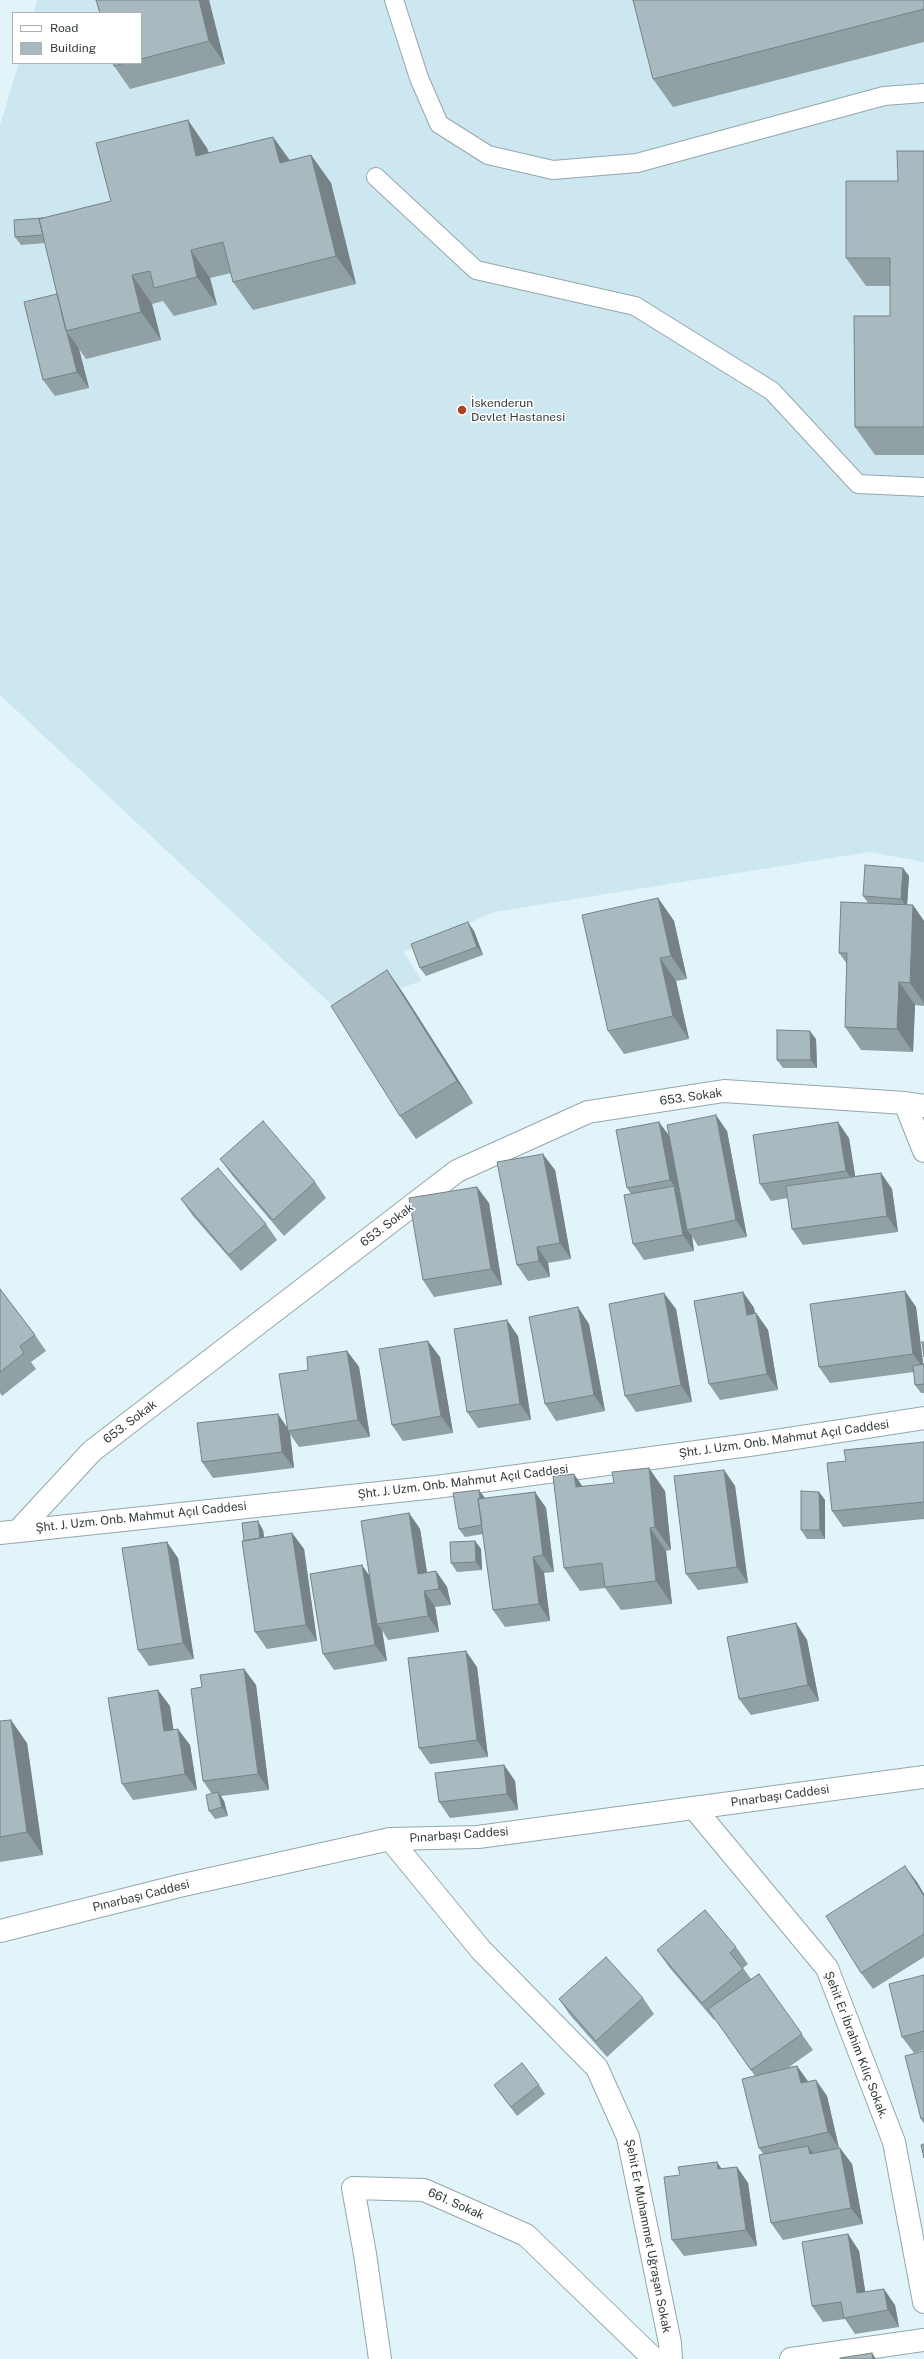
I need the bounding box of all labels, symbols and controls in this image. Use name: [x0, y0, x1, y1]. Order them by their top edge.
legend: [12, 12, 142, 64]
text: Road: [50, 21, 78, 35]
text: Building: [50, 41, 96, 55]
place label: İskenderun Devlet Hastanesi: [471, 396, 565, 424]
marker: İskenderun Devlet Hastanesi: [456, 404, 468, 416]
street label: 653. Sokak: [659, 1085, 723, 1109]
street label: 653. Sokak: [357, 1200, 417, 1250]
street label: 653. Sokak: [100, 1397, 160, 1447]
street label: Şht. J. Uzm. Onb. Mahmut Açıl Caddesi: [678, 1417, 890, 1461]
street label: Şht. J. Uzm. Onb. Mahmut Açıl Caddesi: [357, 1462, 569, 1502]
street label: Şht. J. Uzm. Onb. Mahmut Açıl Caddesi: [35, 1499, 247, 1535]
street label: Pınarbaşı Caddesi: [730, 1782, 830, 1810]
street label: Pınarbaşı Caddesi: [409, 1824, 509, 1846]
street label: Pınarbaşı Caddesi: [91, 1877, 191, 1915]
street label: Şehit Er İbrahim Kılıç Sokak.: [821, 1969, 891, 2121]
street label: Şehit Er Muhammet Uğraşan Sokak: [622, 2138, 674, 2334]
street label: 661. Sokak: [426, 2185, 486, 2223]

